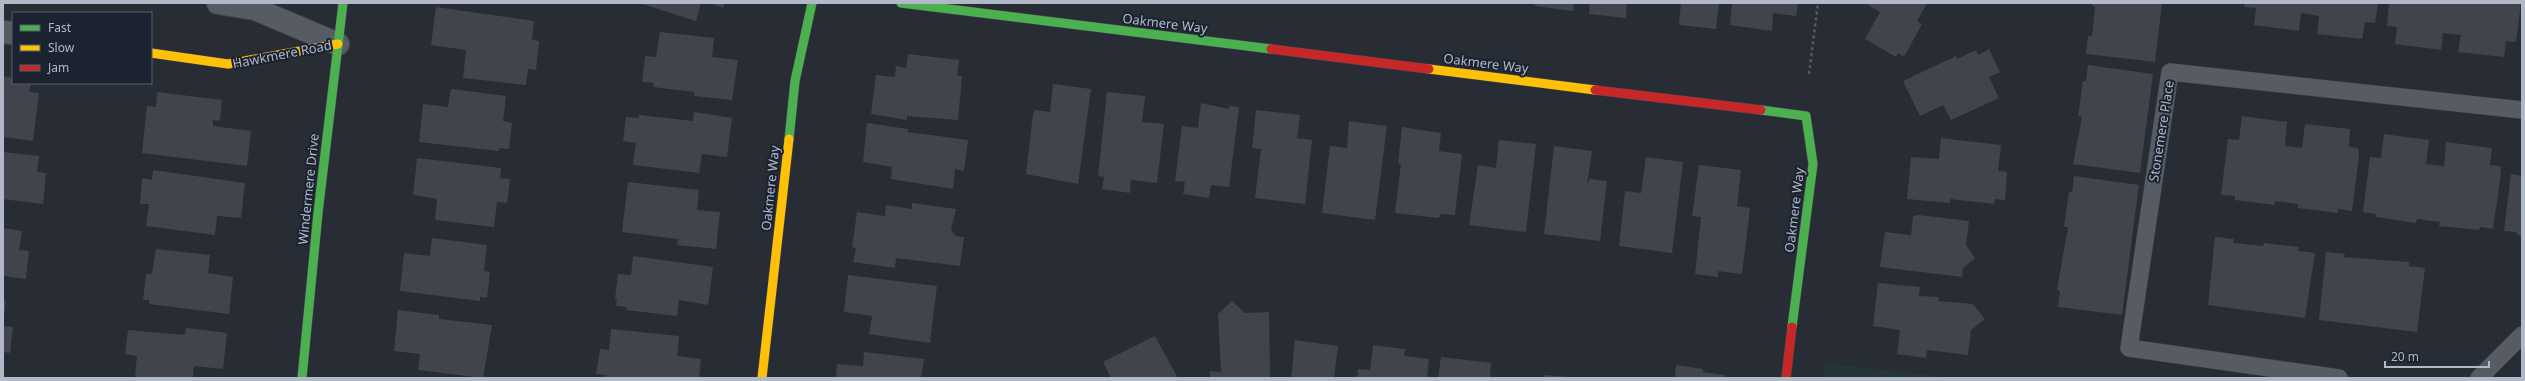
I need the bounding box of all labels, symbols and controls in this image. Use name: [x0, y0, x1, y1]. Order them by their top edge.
street label: Oakmere Way: [1121, 9, 1209, 37]
legend: [12, 12, 152, 84]
text: Fast: [48, 19, 72, 36]
street label: Hawkmere Road: [231, 36, 333, 72]
text: Slow: [48, 39, 75, 56]
street label: Oakmere Way: [1442, 49, 1530, 77]
text: Jam: [47, 59, 69, 76]
street label: Stonemere Place: [2144, 79, 2178, 183]
street label: Windermere Drive: [293, 133, 323, 245]
street label: Oakmere Way: [757, 144, 783, 231]
street label: Oakmere Way: [1780, 166, 1808, 254]
scale bar: [2385, 343, 2489, 369]
text: 20 m: [2391, 348, 2419, 365]

